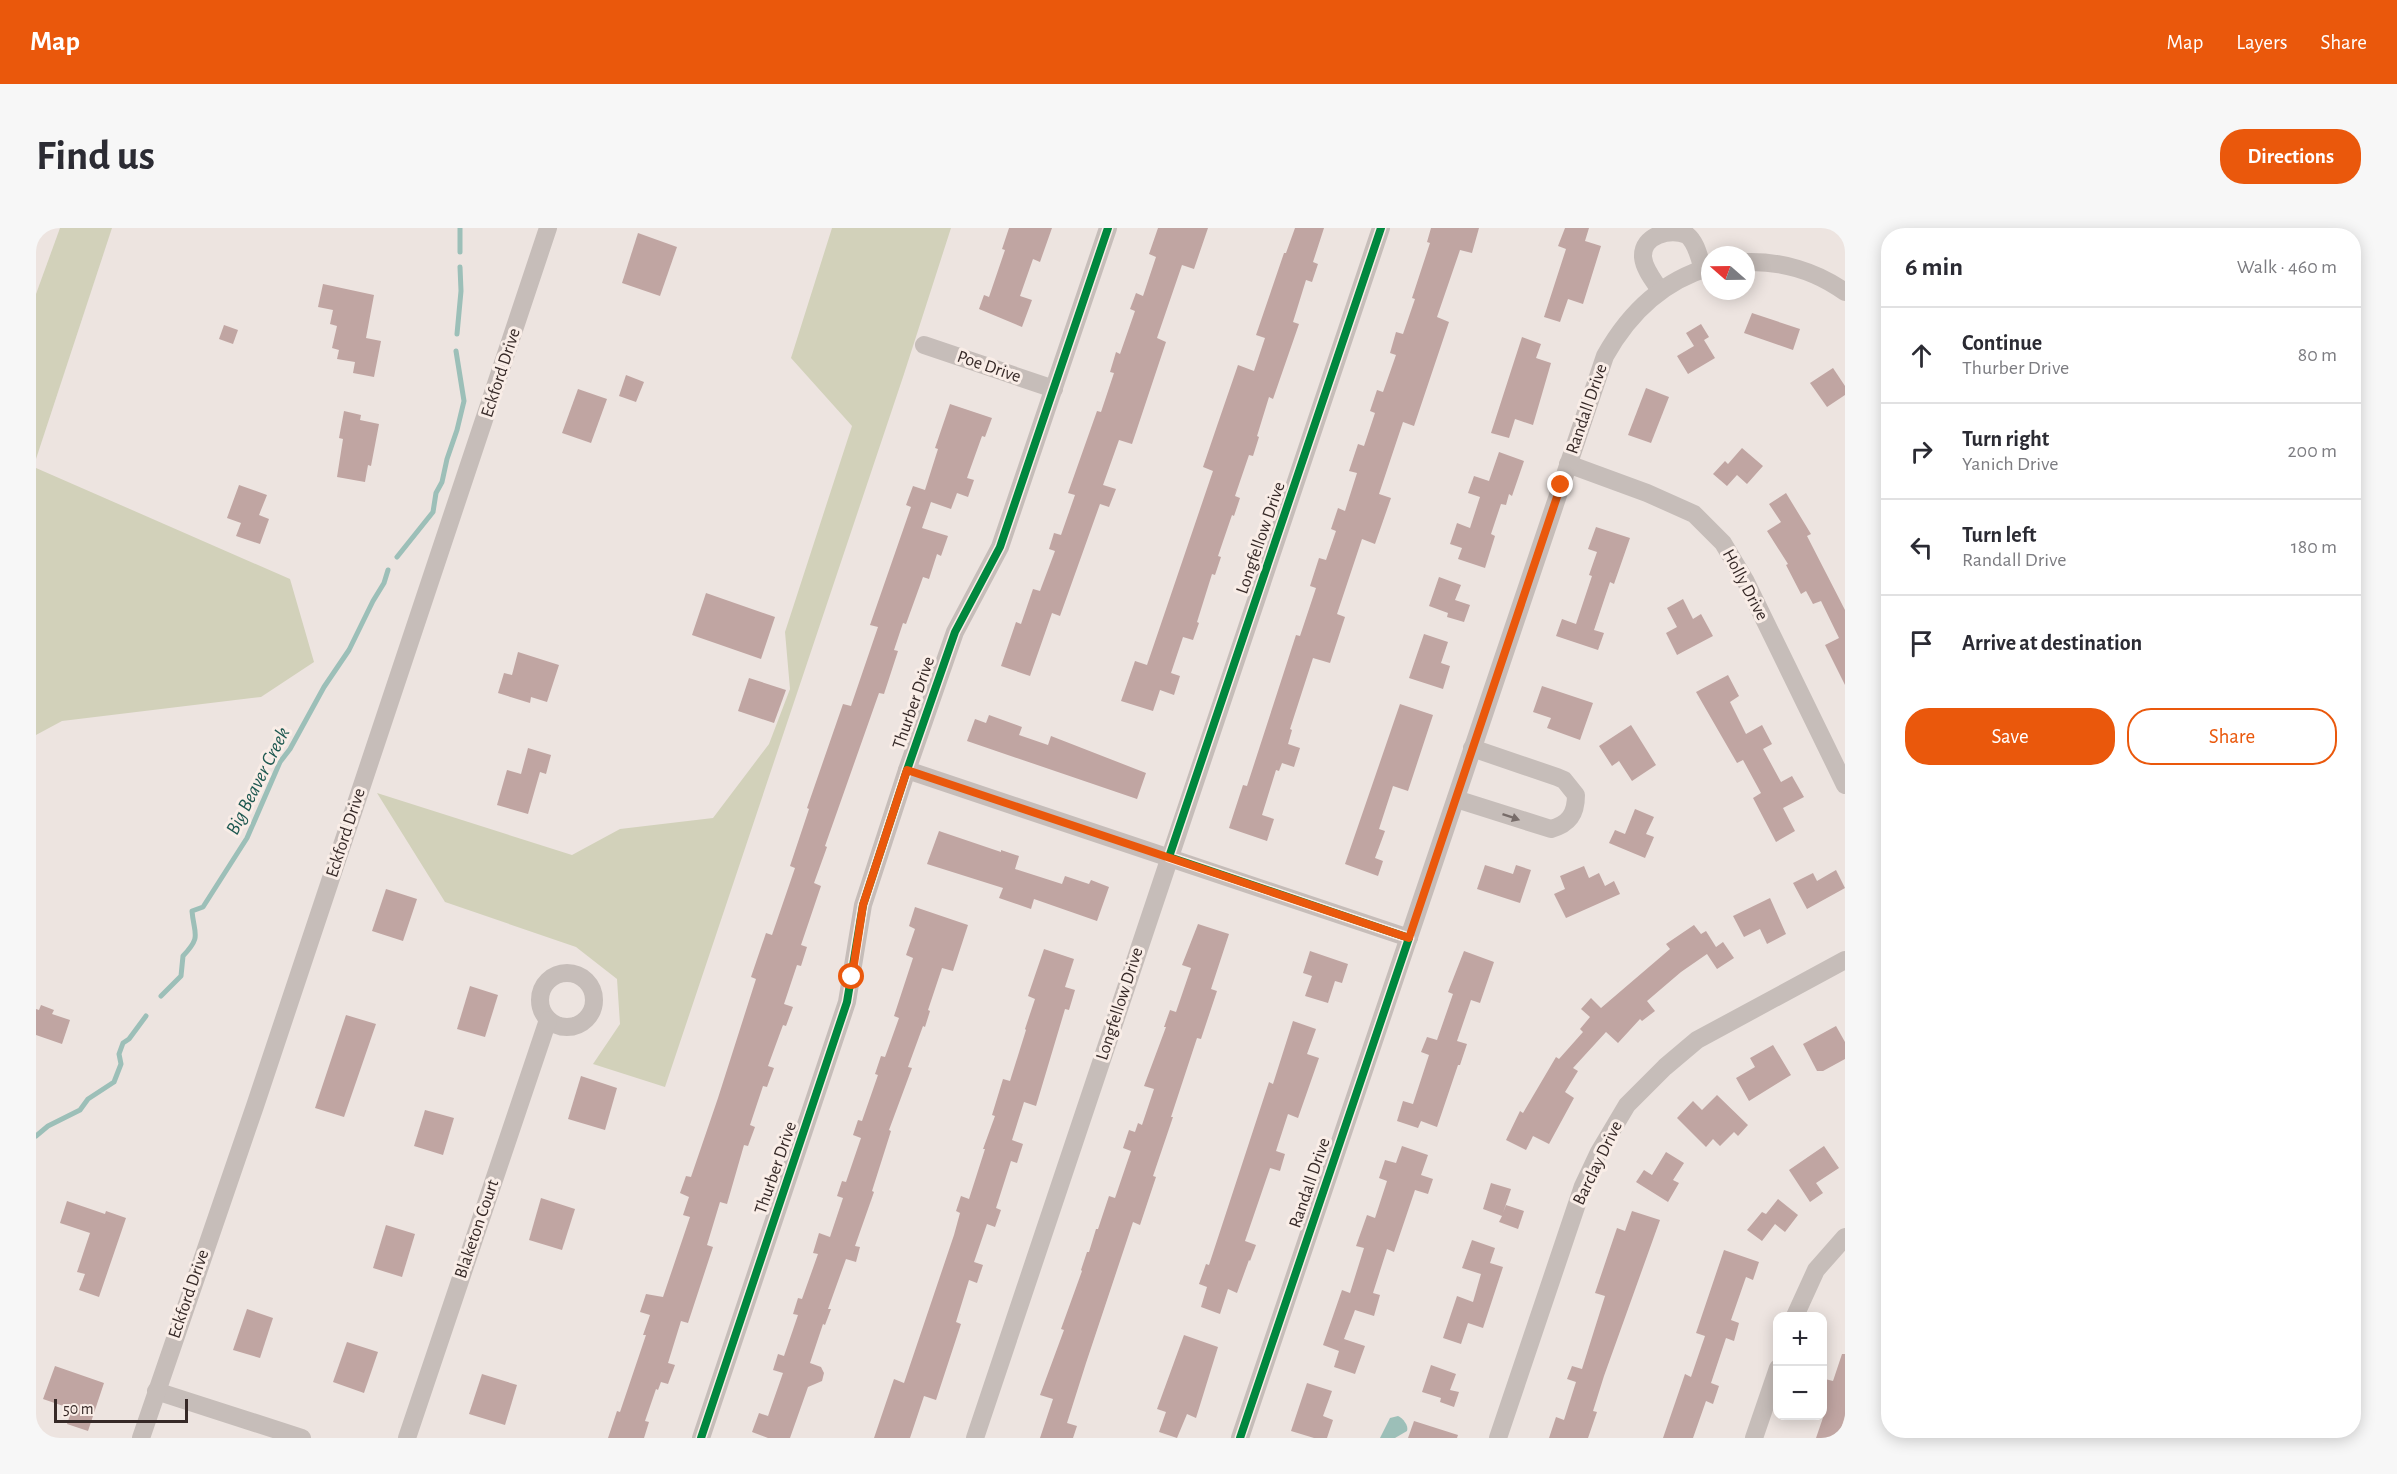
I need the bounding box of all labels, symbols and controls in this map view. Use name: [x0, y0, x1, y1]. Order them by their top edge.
text: Map: [30, 28, 80, 56]
text: Map: [2167, 32, 2203, 53]
text: Layers: [2236, 32, 2287, 53]
text: Share: [2320, 32, 2367, 53]
button: Directions: [2220, 129, 2361, 184]
text: Find us: [36, 135, 155, 177]
north arrow: [1701, 246, 1755, 300]
text: 6 min: [1905, 254, 1963, 280]
text: Walk · 460 m: [2237, 257, 2337, 277]
street label: Eckford Drive: [478, 326, 524, 420]
text: Continue: [1962, 332, 2042, 354]
icon: ahead: [1905, 339, 1938, 372]
text: 80 m: [2298, 345, 2337, 365]
street label: Poe Drive: [955, 348, 1023, 386]
text: Thurber Drive: [1962, 358, 2069, 378]
street label: Randall Drive: [1563, 362, 1611, 456]
text: Turn right: [1962, 428, 2049, 450]
icon: right: [1905, 435, 1938, 468]
text: 200 m: [2287, 441, 2337, 461]
text: Yanich Drive: [1962, 454, 2058, 474]
route end: [1547, 471, 1573, 497]
street label: Longfellow Drive: [1233, 480, 1289, 596]
text: Turn left: [1962, 524, 2036, 546]
icon: left: [1905, 531, 1938, 564]
text: 180 m: [2291, 537, 2337, 557]
street label: Holly Drive: [1719, 546, 1771, 624]
text: Randall Drive: [1962, 550, 2066, 570]
icon: arrive: [1905, 627, 1938, 660]
text: Arrive at destination: [1962, 632, 2142, 654]
street label: Thurber Drive: [890, 654, 938, 752]
button: Save: [1905, 708, 2115, 765]
button: Share: [2127, 708, 2337, 765]
water label: Big Beaver Creek: [222, 724, 294, 838]
street label: Eckford Drive: [323, 786, 369, 880]
one-way arrow: [1503, 813, 1521, 823]
street label: Longfellow Drive: [1093, 945, 1147, 1063]
route start: [838, 963, 864, 989]
street label: Barclay Drive: [1570, 1118, 1626, 1208]
street label: Thurber Drive: [752, 1119, 800, 1217]
street label: Randall Drive: [1286, 1136, 1334, 1230]
street label: Blaketon Court: [452, 1177, 502, 1281]
street label: Eckford Drive: [165, 1247, 213, 1341]
map controls: [1773, 1312, 1827, 1420]
button: +: [1773, 1312, 1827, 1366]
button: −: [1773, 1366, 1827, 1420]
scale bar: [54, 1396, 188, 1424]
text: 50 m: [63, 1401, 94, 1417]

